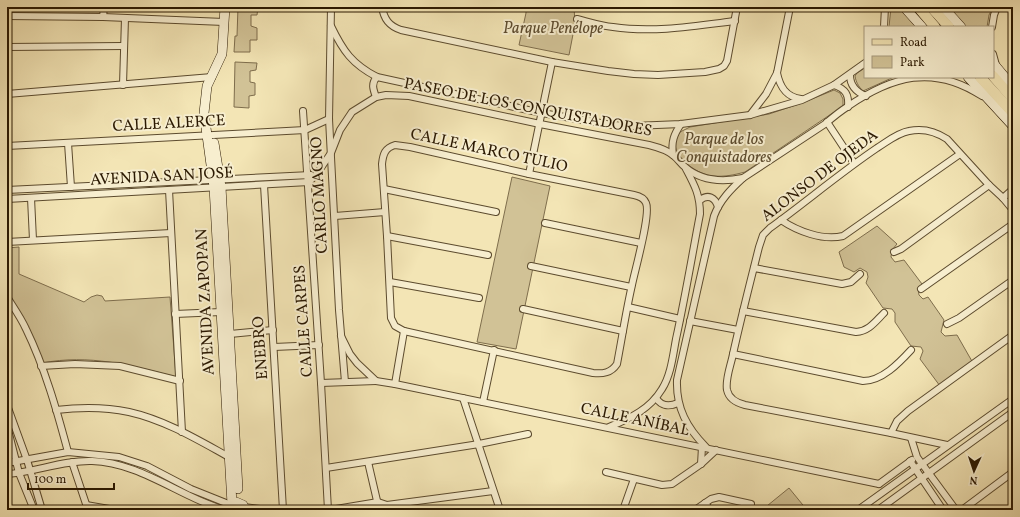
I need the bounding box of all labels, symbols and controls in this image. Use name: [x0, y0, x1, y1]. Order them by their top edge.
park label: Parque Penélope: [503, 18, 603, 40]
legend: [864, 26, 994, 78]
text: Road: [900, 35, 927, 51]
text: Park: [900, 55, 925, 71]
street label: PASEO DE LOS CONQUISTADORES: [402, 73, 654, 143]
street label: CALLE ALERCE: [112, 110, 226, 138]
street label: CALLE MARCO TULIO: [408, 124, 570, 178]
street label: ALONSO DE OJEDA: [757, 125, 883, 227]
park label: Parque de los Conquistadores: [676, 129, 772, 169]
street label: CARLO MAGNO: [306, 136, 334, 254]
street label: AVENIDA SAN JOSÉ: [90, 162, 234, 192]
street label: AVENIDA ZAPOPAN: [191, 228, 221, 376]
street label: CALLE CARPES: [289, 264, 319, 378]
street label: ENEBRO: [248, 315, 274, 381]
street label: CALLE ANÍBAL: [579, 398, 691, 442]
north arrow: [954, 451, 994, 491]
scale bar: [28, 465, 114, 491]
text: 100 m: [34, 472, 67, 488]
text: N: [969, 472, 978, 487]

